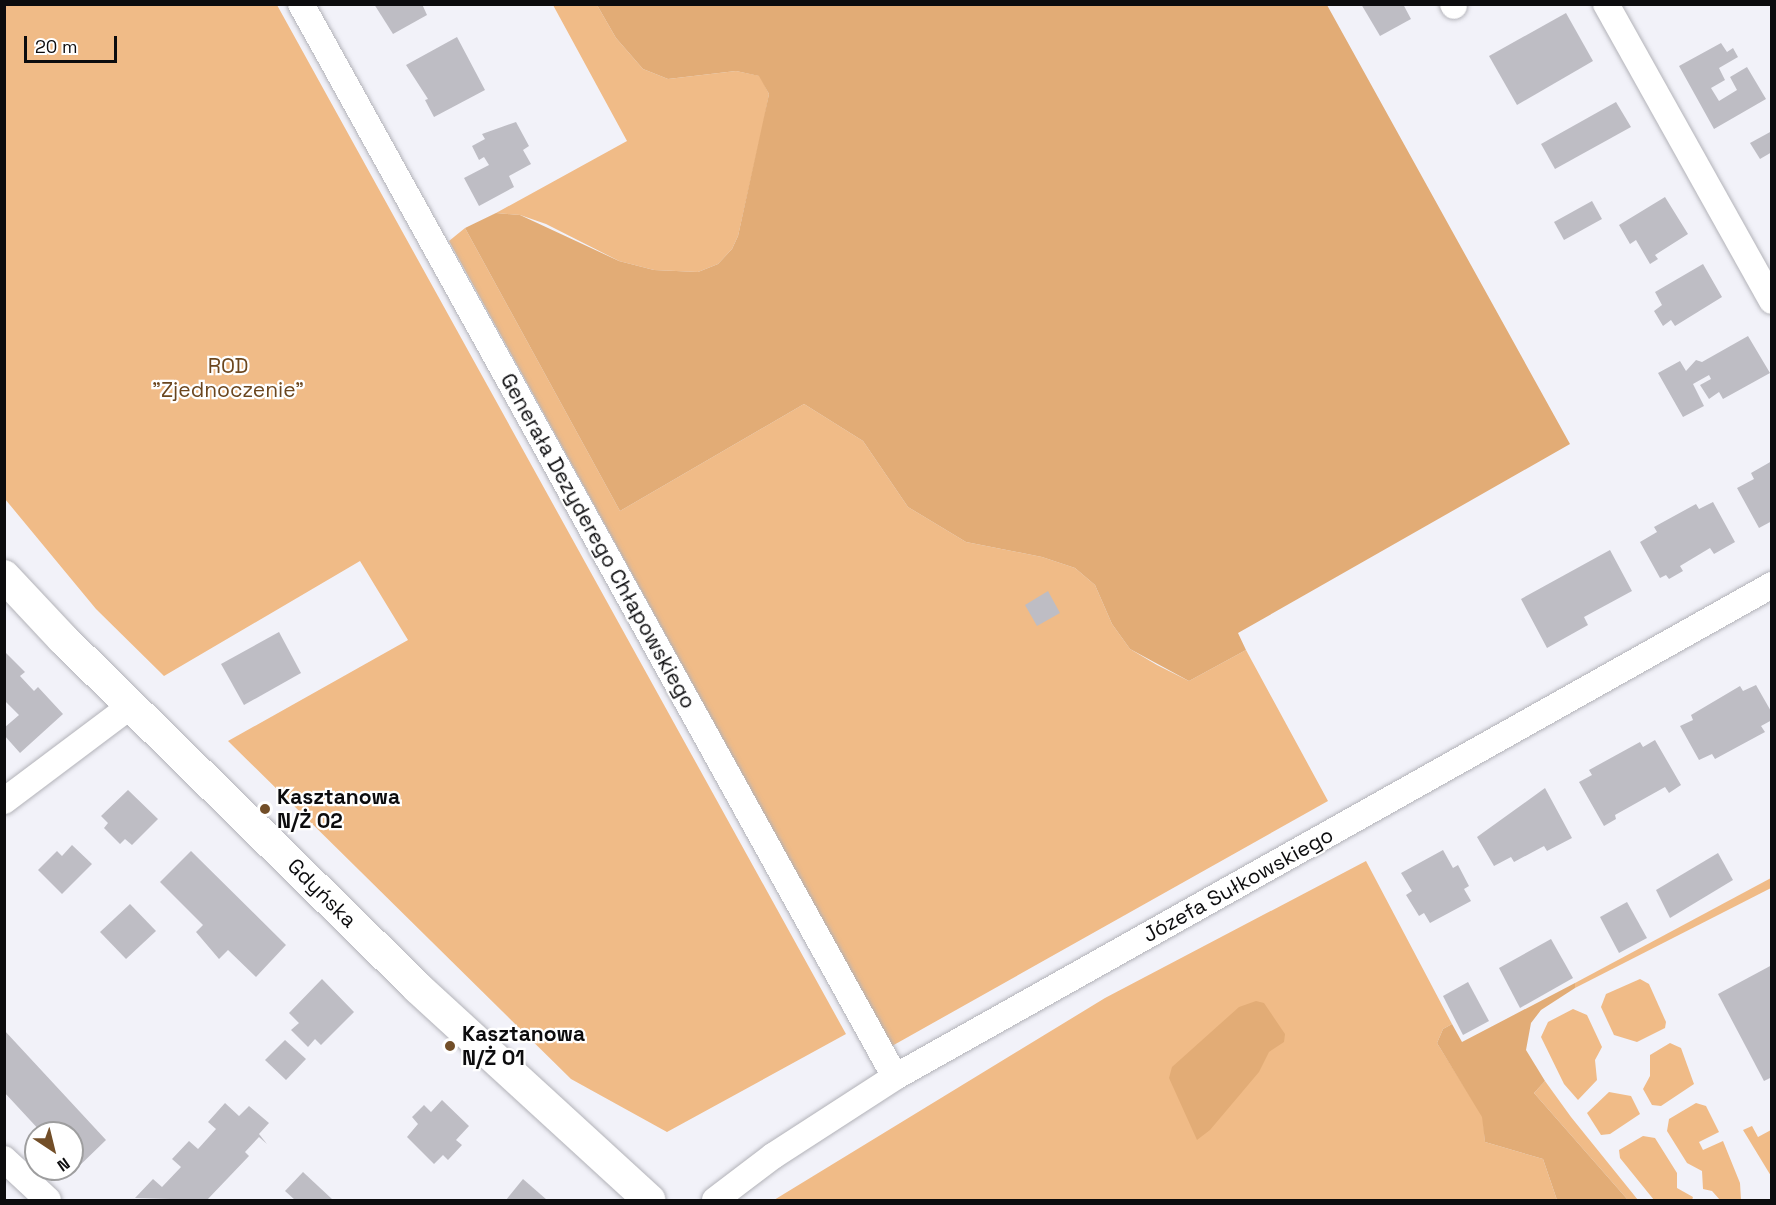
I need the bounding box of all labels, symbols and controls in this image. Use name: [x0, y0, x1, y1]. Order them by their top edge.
scale bar: [27, 24, 120, 62]
text: 20 m: [35, 35, 78, 58]
park label: ROD "Zjednoczenie": [152, 353, 304, 403]
street label: Generała Dezyderego Chłapowskiego: [495, 369, 701, 713]
place label: Kasztanowa N/Ż 02: [277, 784, 400, 834]
marker: Kasztanowa N/Ż 02: [258, 802, 272, 816]
street label: Józefa Sułkowskiego: [1138, 822, 1338, 948]
street label: Gdyńska: [282, 853, 362, 933]
place label: Kasztanowa N/Ż 01: [462, 1021, 585, 1071]
marker: Kasztanowa N/Ż 01: [443, 1039, 457, 1053]
north arrow: [24, 1121, 84, 1181]
text: N: [53, 1153, 74, 1176]

